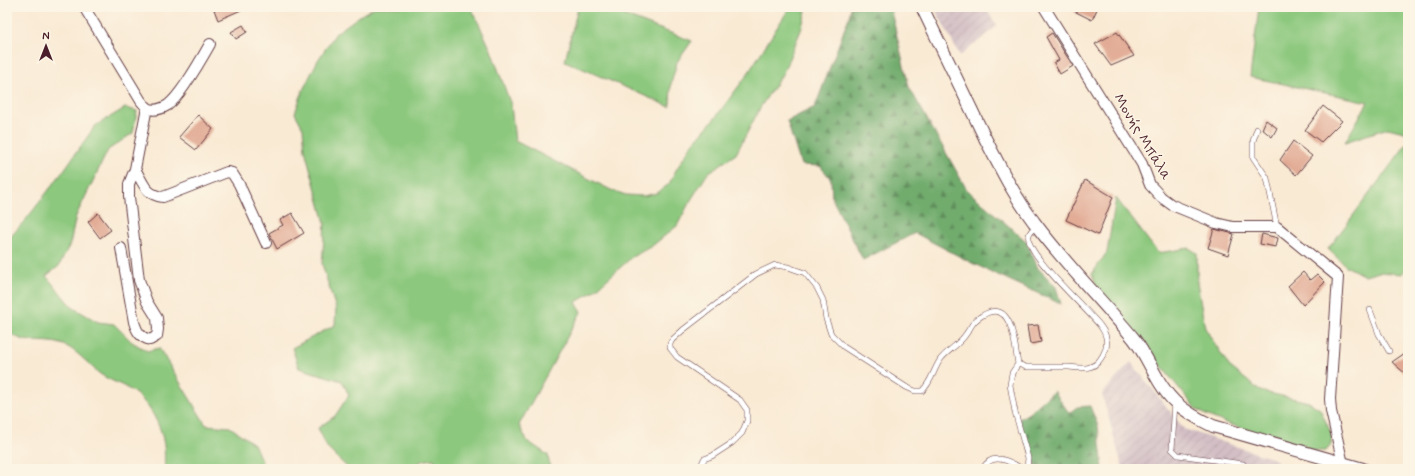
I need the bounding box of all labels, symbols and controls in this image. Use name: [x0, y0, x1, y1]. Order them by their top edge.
north arrow: [26, 26, 66, 66]
text: N: [42, 30, 50, 44]
street label: Μονής Μπάλα: [1108, 90, 1176, 185]

